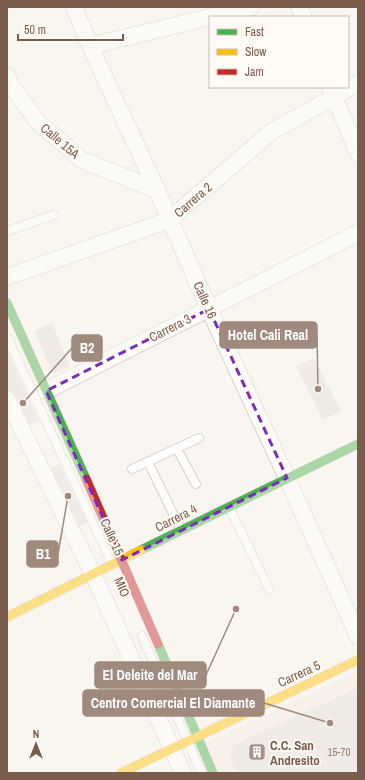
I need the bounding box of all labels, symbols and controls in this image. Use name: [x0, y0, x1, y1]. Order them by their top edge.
scale bar: [18, 16, 123, 42]
legend: [209, 16, 349, 88]
text: 50 m: [24, 22, 46, 38]
text: Fast: [245, 24, 264, 40]
text: Slow: [245, 44, 267, 60]
text: Jam: [245, 64, 264, 80]
street label: Calle 15A: [37, 120, 84, 163]
street label: Carrera 2: [170, 179, 216, 221]
street label: Calle 16: [189, 279, 221, 321]
street label: Carrera 3: [146, 310, 194, 346]
callout: Hotel Cali Real: [220, 322, 317, 348]
text: Hotel Cali Real: [228, 326, 308, 344]
callout: B2: [72, 335, 102, 361]
text: B2: [80, 339, 94, 357]
street label: Carrera 4: [152, 500, 200, 536]
street label: Calle 15: [96, 516, 128, 558]
callout: B1: [27, 541, 58, 567]
text: B1: [36, 545, 51, 563]
street label: MIO: [110, 574, 134, 600]
street label: Carrera 5: [275, 657, 323, 691]
callout: El Deleite del Mar: [95, 662, 206, 688]
text: El Deleite del Mar: [102, 666, 198, 684]
callout: Centro Comercial El Diamante: [83, 690, 264, 716]
text: Centro Comercial El Diamante: [91, 694, 255, 712]
north arrow: [16, 724, 56, 764]
text: N: [33, 727, 39, 741]
place label: C.C. San Andresito: [270, 737, 320, 769]
building icon: C.C. San Andresito: [247, 742, 267, 762]
house number: 15-70: [327, 745, 351, 759]

